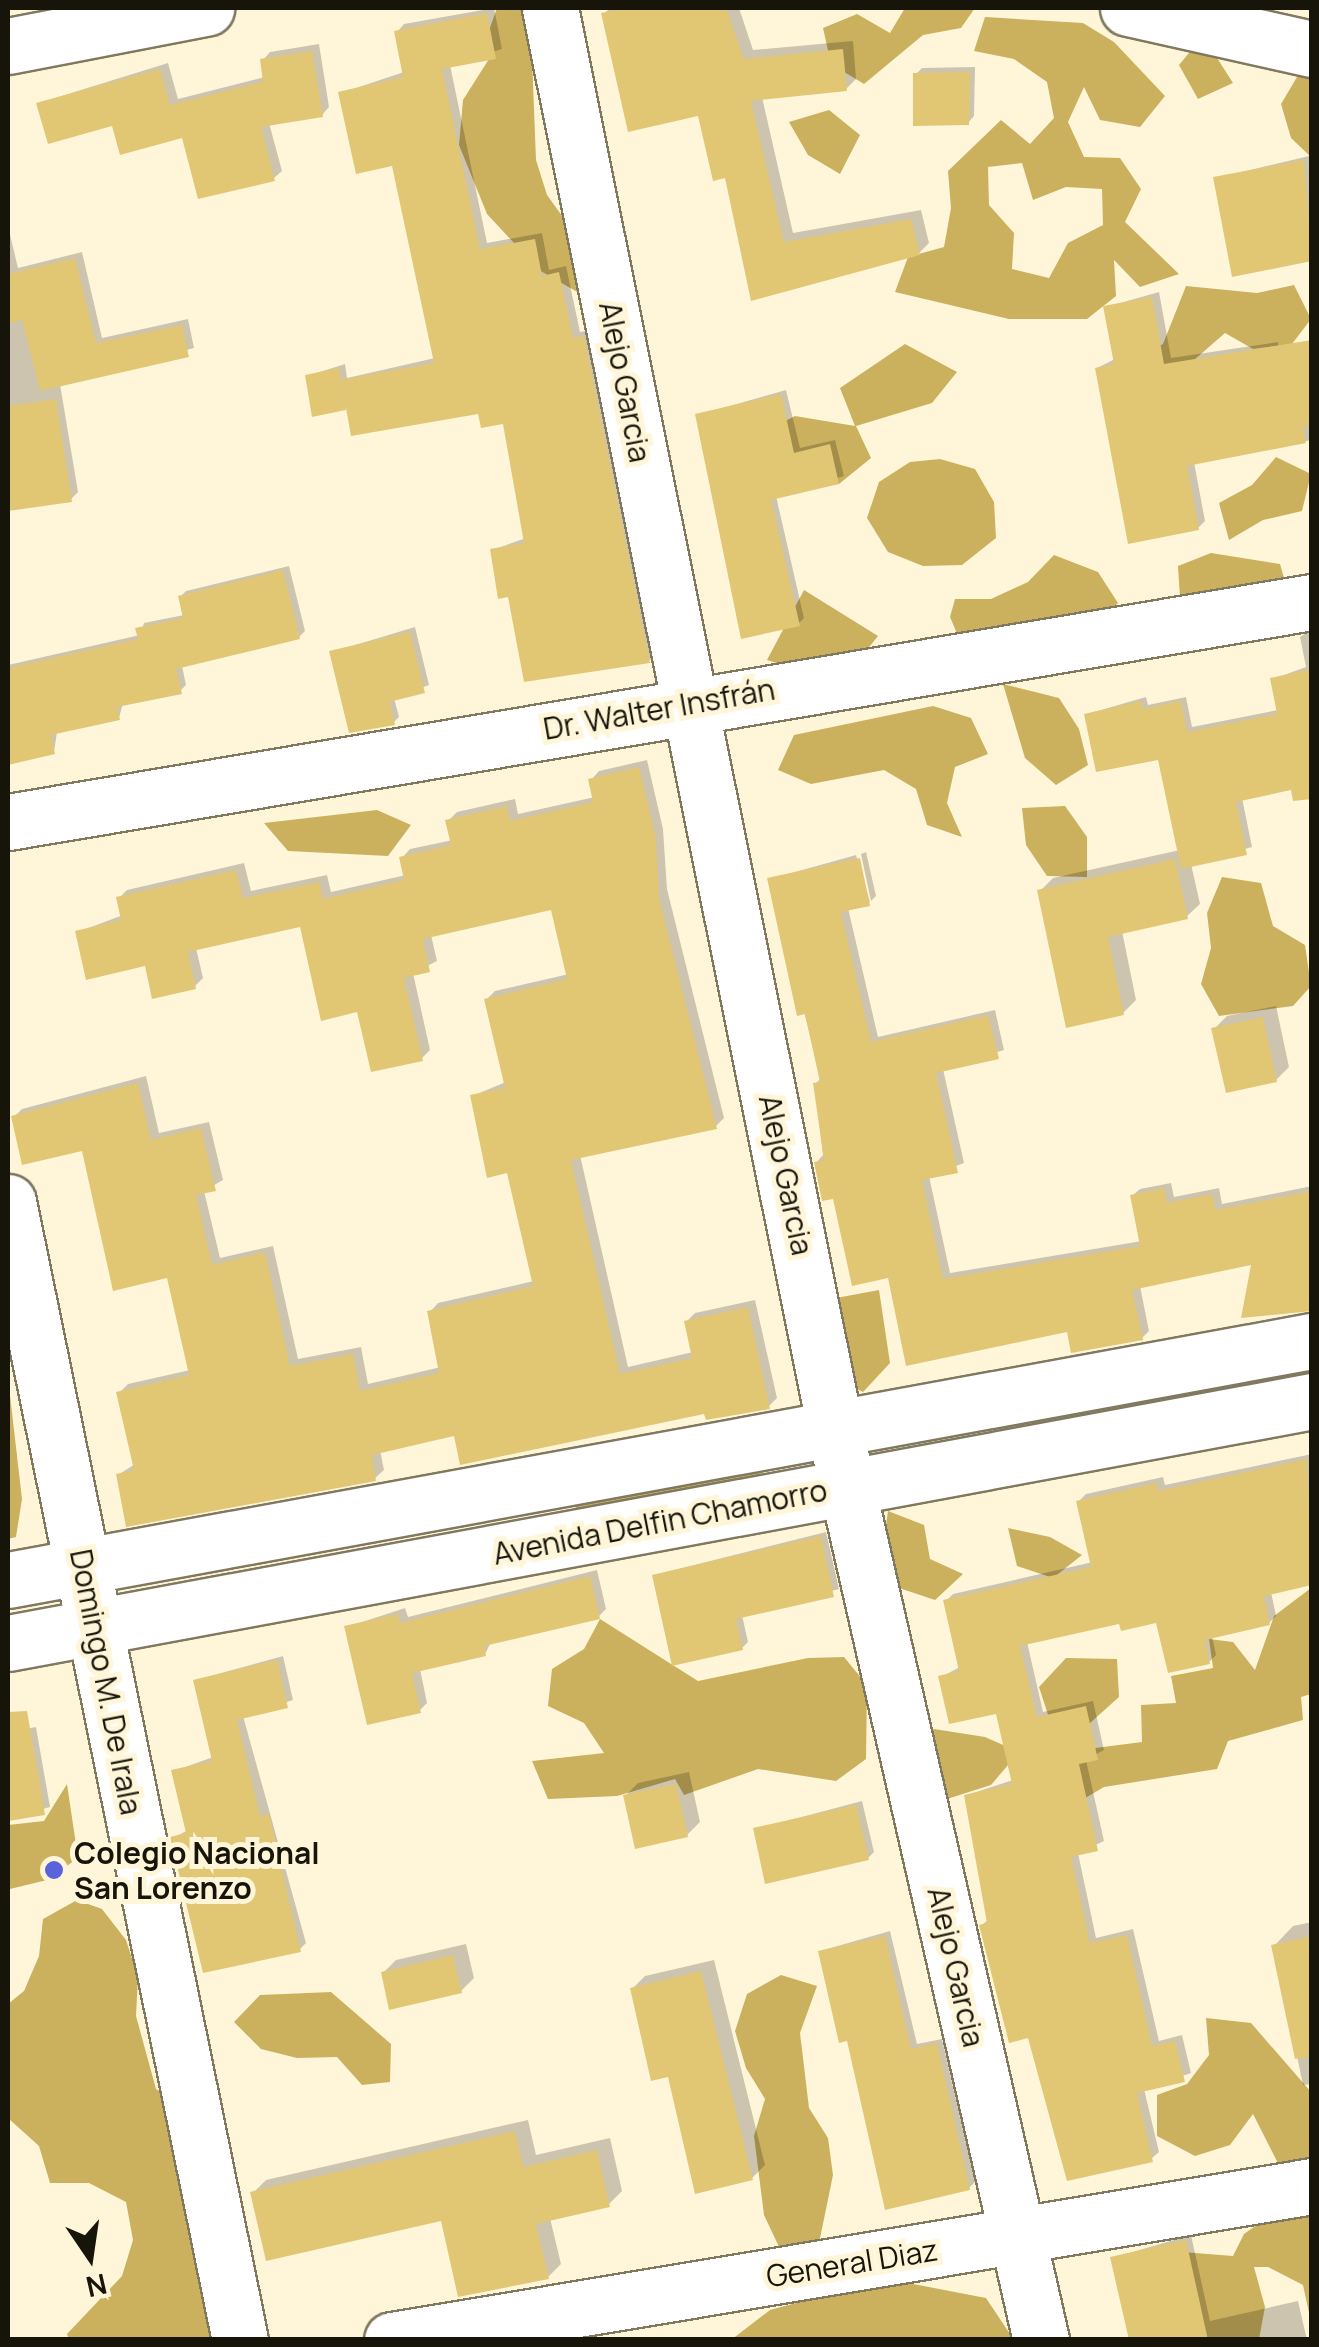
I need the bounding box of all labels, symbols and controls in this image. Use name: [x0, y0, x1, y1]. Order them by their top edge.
street label: Alejo Garcia: [592, 299, 658, 465]
street label: Dr. Walter Insfrán: [541, 671, 777, 747]
street label: Alejo Garcia: [751, 1092, 821, 1258]
street label: Avenida Delfin Chamorro: [490, 1472, 830, 1572]
street label: Domingo M. De Irala: [63, 1546, 149, 1818]
place label: Colegio Nacional San Lorenzo: [74, 1835, 320, 1906]
marker: Colegio Nacional San Lorenzo: [43, 1859, 65, 1881]
street label: Alejo Garcia: [920, 1884, 992, 2050]
north arrow: [40, 2207, 140, 2307]
street label: General Diaz: [764, 2232, 940, 2294]
text: N: [83, 2265, 111, 2307]

